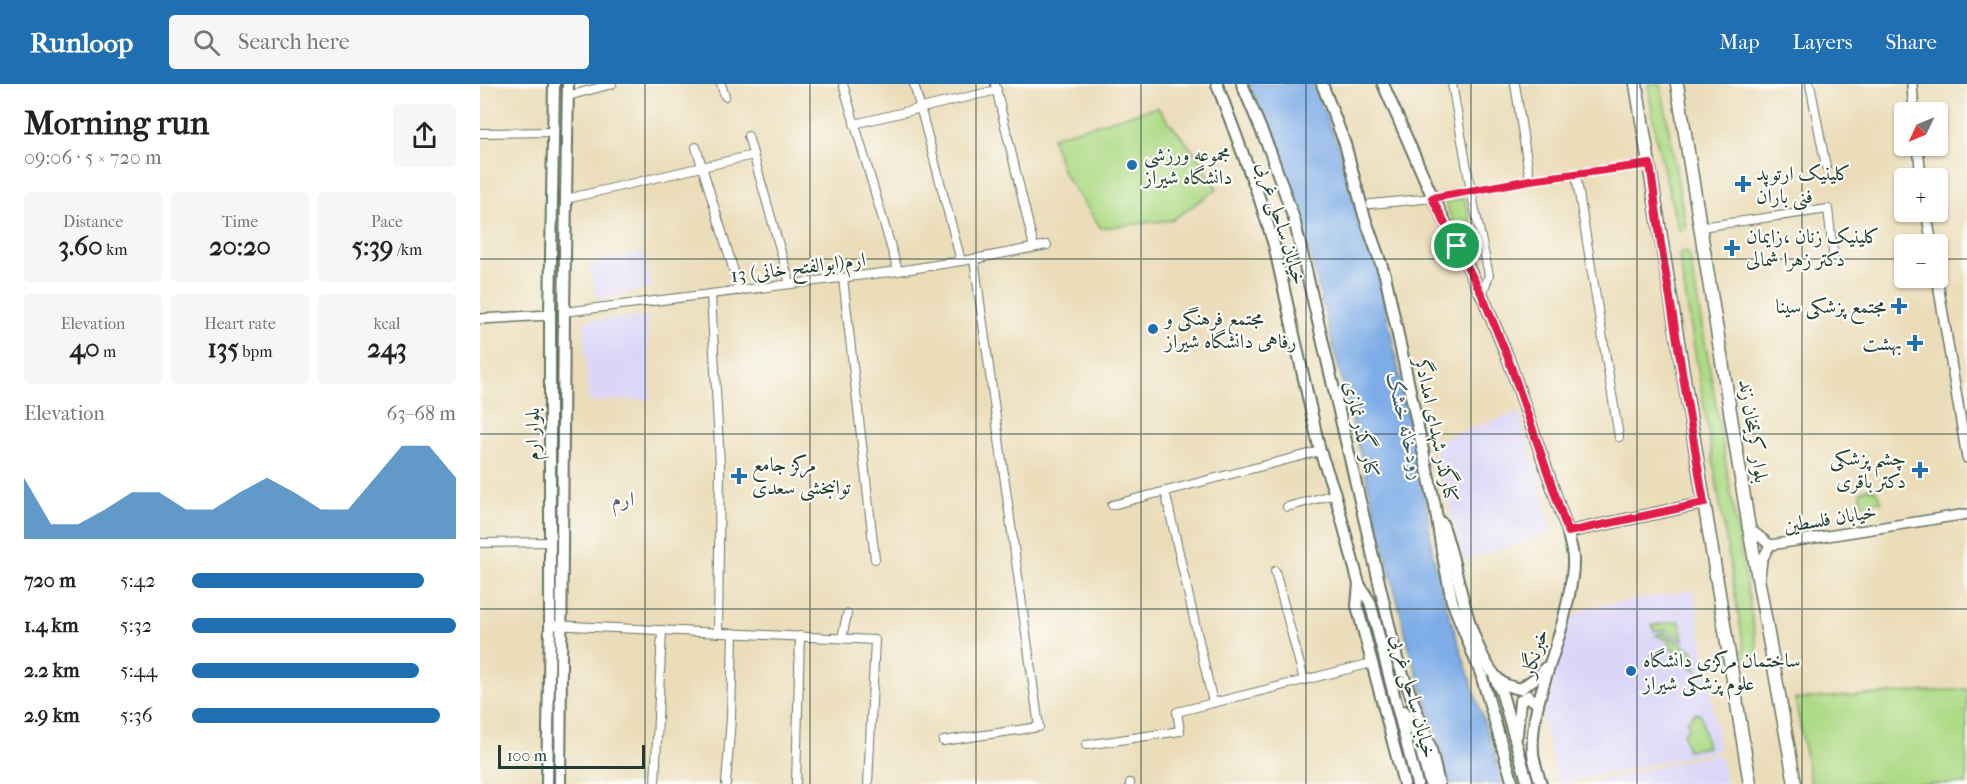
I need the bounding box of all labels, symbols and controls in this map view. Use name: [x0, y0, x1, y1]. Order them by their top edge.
search box: [169, 15, 589, 69]
text: Runloop: [30, 26, 133, 59]
icon: search: [190, 26, 223, 59]
text: Search here: [238, 29, 350, 55]
text: Map: [1719, 30, 1760, 54]
text: Layers: [1793, 30, 1852, 54]
text: Share: [1885, 30, 1937, 54]
north arrow: [1894, 102, 1948, 156]
map controls: [1894, 102, 1948, 288]
text: Morning run: [24, 104, 209, 143]
button: share: [393, 104, 456, 167]
place label: مجموعه ورزشی دانشگاه شیراز: [1142, 143, 1232, 189]
text: 09:06 · 5 × 720 m: [24, 146, 162, 169]
marker: مجموعه ورزشی دانشگاه شیراز: [1125, 158, 1139, 172]
street label: خیابان ساحلی غربی: [1249, 159, 1311, 288]
place label: کلینیک ارتوپد فنی باران: [1756, 162, 1851, 211]
button: +: [1894, 168, 1948, 222]
marker: کلینیک ارتوپد فنی باران: [1734, 175, 1752, 193]
text: Distance: [63, 212, 123, 231]
text: Time: [222, 212, 258, 231]
text: Pace: [371, 212, 403, 231]
pin: [1431, 220, 1482, 271]
place label: کلینیک زنان ،زایمان دکتر زهرا شمالی: [1746, 225, 1880, 272]
icon: arrive: [1440, 229, 1473, 262]
text: 3.60: [58, 231, 103, 262]
text: 20:20: [209, 231, 271, 262]
text: 5:39: [352, 231, 393, 262]
button: −: [1894, 234, 1948, 288]
marker: کلینیک زنان ،زایمان دکتر زهرا شمالی: [1723, 239, 1741, 257]
text: km: [103, 240, 128, 259]
text: /km: [393, 240, 422, 259]
street label: 13 ارم(ابوالفتح خانی): [729, 248, 868, 293]
place label: مجتمع پزشکی سینا: [1776, 295, 1886, 324]
marker: مجتمع پزشکی سینا: [1890, 297, 1908, 315]
place label: مجتمع فرهنگی و رفاهی دانشگاه شیراز: [1163, 306, 1297, 353]
text: Elevation: [61, 314, 125, 333]
text: Heart rate: [204, 314, 276, 333]
text: kcal: [374, 314, 400, 333]
marker: مجتمع فرهنگی و رفاهی دانشگاه شیراز: [1146, 322, 1160, 336]
place label: بهشت: [1862, 332, 1902, 356]
text: 40: [70, 333, 99, 364]
text: 135: [208, 333, 239, 364]
text: 243: [367, 333, 407, 364]
marker: بهشت: [1906, 334, 1924, 352]
text: m: [99, 342, 116, 361]
text: bpm: [239, 342, 272, 361]
street label: کنارگذر شهدای امدادگر: [1409, 353, 1466, 505]
water label: رودخانه خشک: [1382, 370, 1430, 482]
street label: کنار گذر نمازی: [1339, 378, 1387, 480]
street label: بلوار کریمخان زند: [1733, 378, 1773, 485]
text: Elevation: [24, 402, 105, 425]
text: 63–68 m: [386, 402, 456, 425]
street label: بلوار ارم: [521, 407, 550, 461]
place label: چشم پزشکی دکتر باقری: [1830, 447, 1906, 494]
place label: مرکز جامع توانبخشی سعدی: [752, 453, 851, 502]
marker: چشم پزشکی دکتر باقری: [1911, 461, 1929, 479]
marker: مرکز جامع توانبخشی سعدی: [730, 467, 748, 485]
district label: ارم: [612, 487, 634, 517]
street label: خیابان فلسطین: [1782, 500, 1878, 537]
text: 720 m: [24, 569, 76, 592]
text: 5:42: [120, 569, 156, 592]
text: 1.4 km: [24, 614, 79, 637]
text: 5:32: [120, 614, 152, 637]
street label: خبرنگار: [1514, 626, 1554, 682]
street label: خیابان ساحلی غربی: [1383, 631, 1441, 762]
place label: ساختمان مرکزی دانشگاه علوم پزشکی شیراز: [1641, 647, 1801, 701]
text: 2.2 km: [24, 659, 80, 682]
text: 5:44: [120, 659, 157, 682]
marker: ساختمان مرکزی دانشگاه علوم پزشکی شیراز: [1624, 664, 1638, 678]
text: 2.9 km: [24, 704, 80, 727]
text: 5:36: [120, 704, 153, 727]
scale bar: [498, 742, 645, 770]
text: 100 m: [507, 746, 547, 765]

